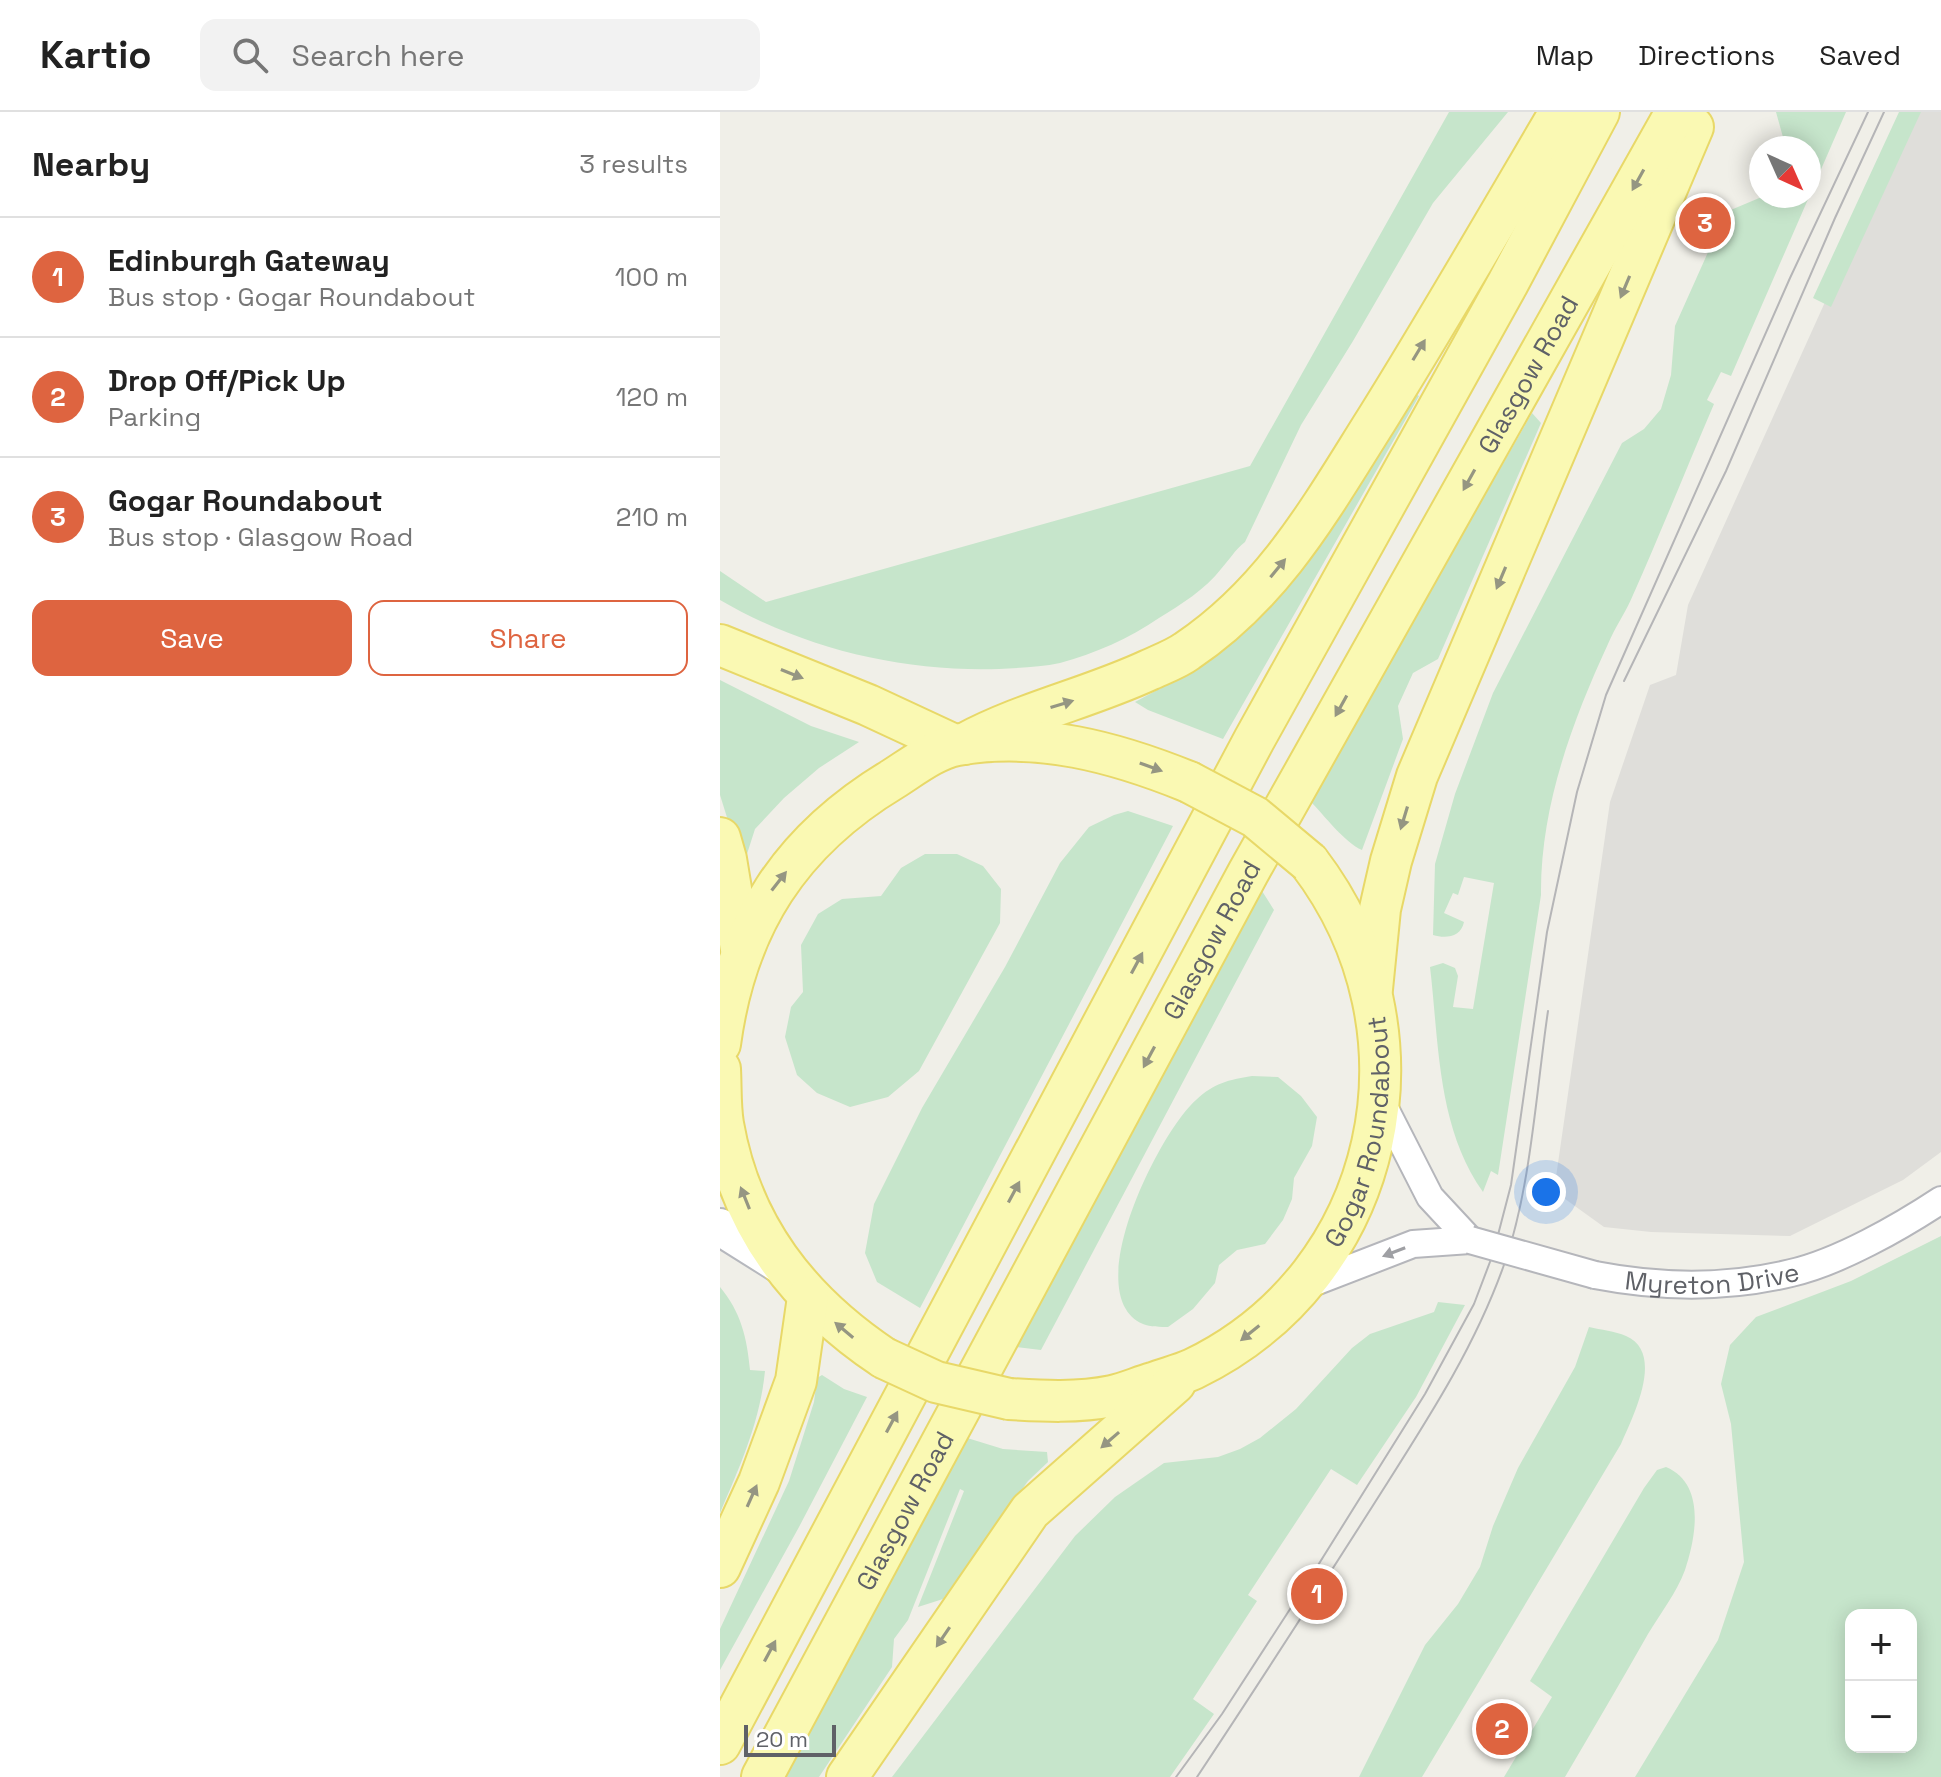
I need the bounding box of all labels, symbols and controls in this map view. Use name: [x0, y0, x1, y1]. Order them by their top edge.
search box: [200, 19, 760, 91]
text: Kartio: [40, 31, 152, 79]
icon: search: [228, 33, 272, 77]
text: Search here: [292, 36, 464, 75]
text: Map: [1536, 37, 1594, 73]
text: Directions: [1638, 37, 1775, 73]
text: Saved: [1819, 37, 1901, 73]
north arrow: [1749, 136, 1821, 208]
text: Nearby: [32, 143, 150, 186]
text: 3 results: [579, 147, 688, 181]
one-way arrow: [1631, 169, 1645, 191]
pin: 3: [1679, 193, 1731, 253]
text: Edinburgh Gateway: [108, 241, 390, 280]
text: 1: [52, 260, 64, 294]
text: 100 m: [615, 260, 688, 294]
one-way arrow: [1618, 275, 1631, 299]
text: Bus stop · Gogar Roundabout: [108, 280, 475, 314]
street label: Glasgow Road: [1470, 290, 1586, 460]
one-way arrow: [1412, 339, 1426, 361]
text: Drop Off/Pick Up: [108, 361, 346, 400]
text: 2: [50, 380, 66, 414]
text: 120 m: [616, 380, 688, 414]
text: Parking: [108, 400, 201, 434]
one-way arrow: [1462, 469, 1476, 491]
text: Gogar Roundabout: [108, 481, 383, 520]
text: 3: [50, 500, 66, 534]
text: 210 m: [616, 500, 688, 534]
text: Bus stop · Glasgow Road: [108, 520, 413, 554]
one-way arrow: [1270, 558, 1286, 578]
one-way arrow: [1495, 566, 1508, 589]
button: Save: [32, 600, 352, 676]
button: Share: [368, 600, 688, 676]
one-way arrow: [780, 668, 804, 681]
one-way arrow: [1335, 695, 1349, 717]
one-way arrow: [1051, 698, 1075, 710]
one-way arrow: [1139, 761, 1163, 774]
one-way arrow: [1397, 807, 1410, 831]
street label: Glasgow Road: [1155, 855, 1269, 1026]
one-way arrow: [771, 871, 787, 892]
one-way arrow: [1130, 952, 1144, 974]
street label: Gogar Roundabout: [1317, 1014, 1397, 1254]
one-way arrow: [1142, 1045, 1155, 1068]
your location: [1526, 1172, 1566, 1212]
one-way arrow: [1008, 1181, 1021, 1204]
one-way arrow: [738, 1186, 751, 1209]
one-way arrow: [1382, 1246, 1406, 1259]
street label: Myreton Drive: [1623, 1255, 1803, 1302]
one-way arrow: [835, 1322, 855, 1339]
one-way arrow: [1240, 1324, 1261, 1341]
one-way arrow: [886, 1410, 899, 1433]
street label: Glasgow Road: [848, 1425, 962, 1597]
one-way arrow: [1100, 1431, 1120, 1448]
one-way arrow: [745, 1484, 759, 1508]
pin: 1: [1291, 1564, 1343, 1624]
map controls: [1845, 1609, 1917, 1753]
button: +: [1845, 1609, 1917, 1681]
one-way arrow: [936, 1627, 951, 1648]
one-way arrow: [764, 1640, 777, 1663]
button: −: [1845, 1681, 1917, 1753]
pin: 2: [1476, 1699, 1528, 1759]
scale bar: [744, 1721, 836, 1757]
text: 20 m: [756, 1725, 808, 1753]

